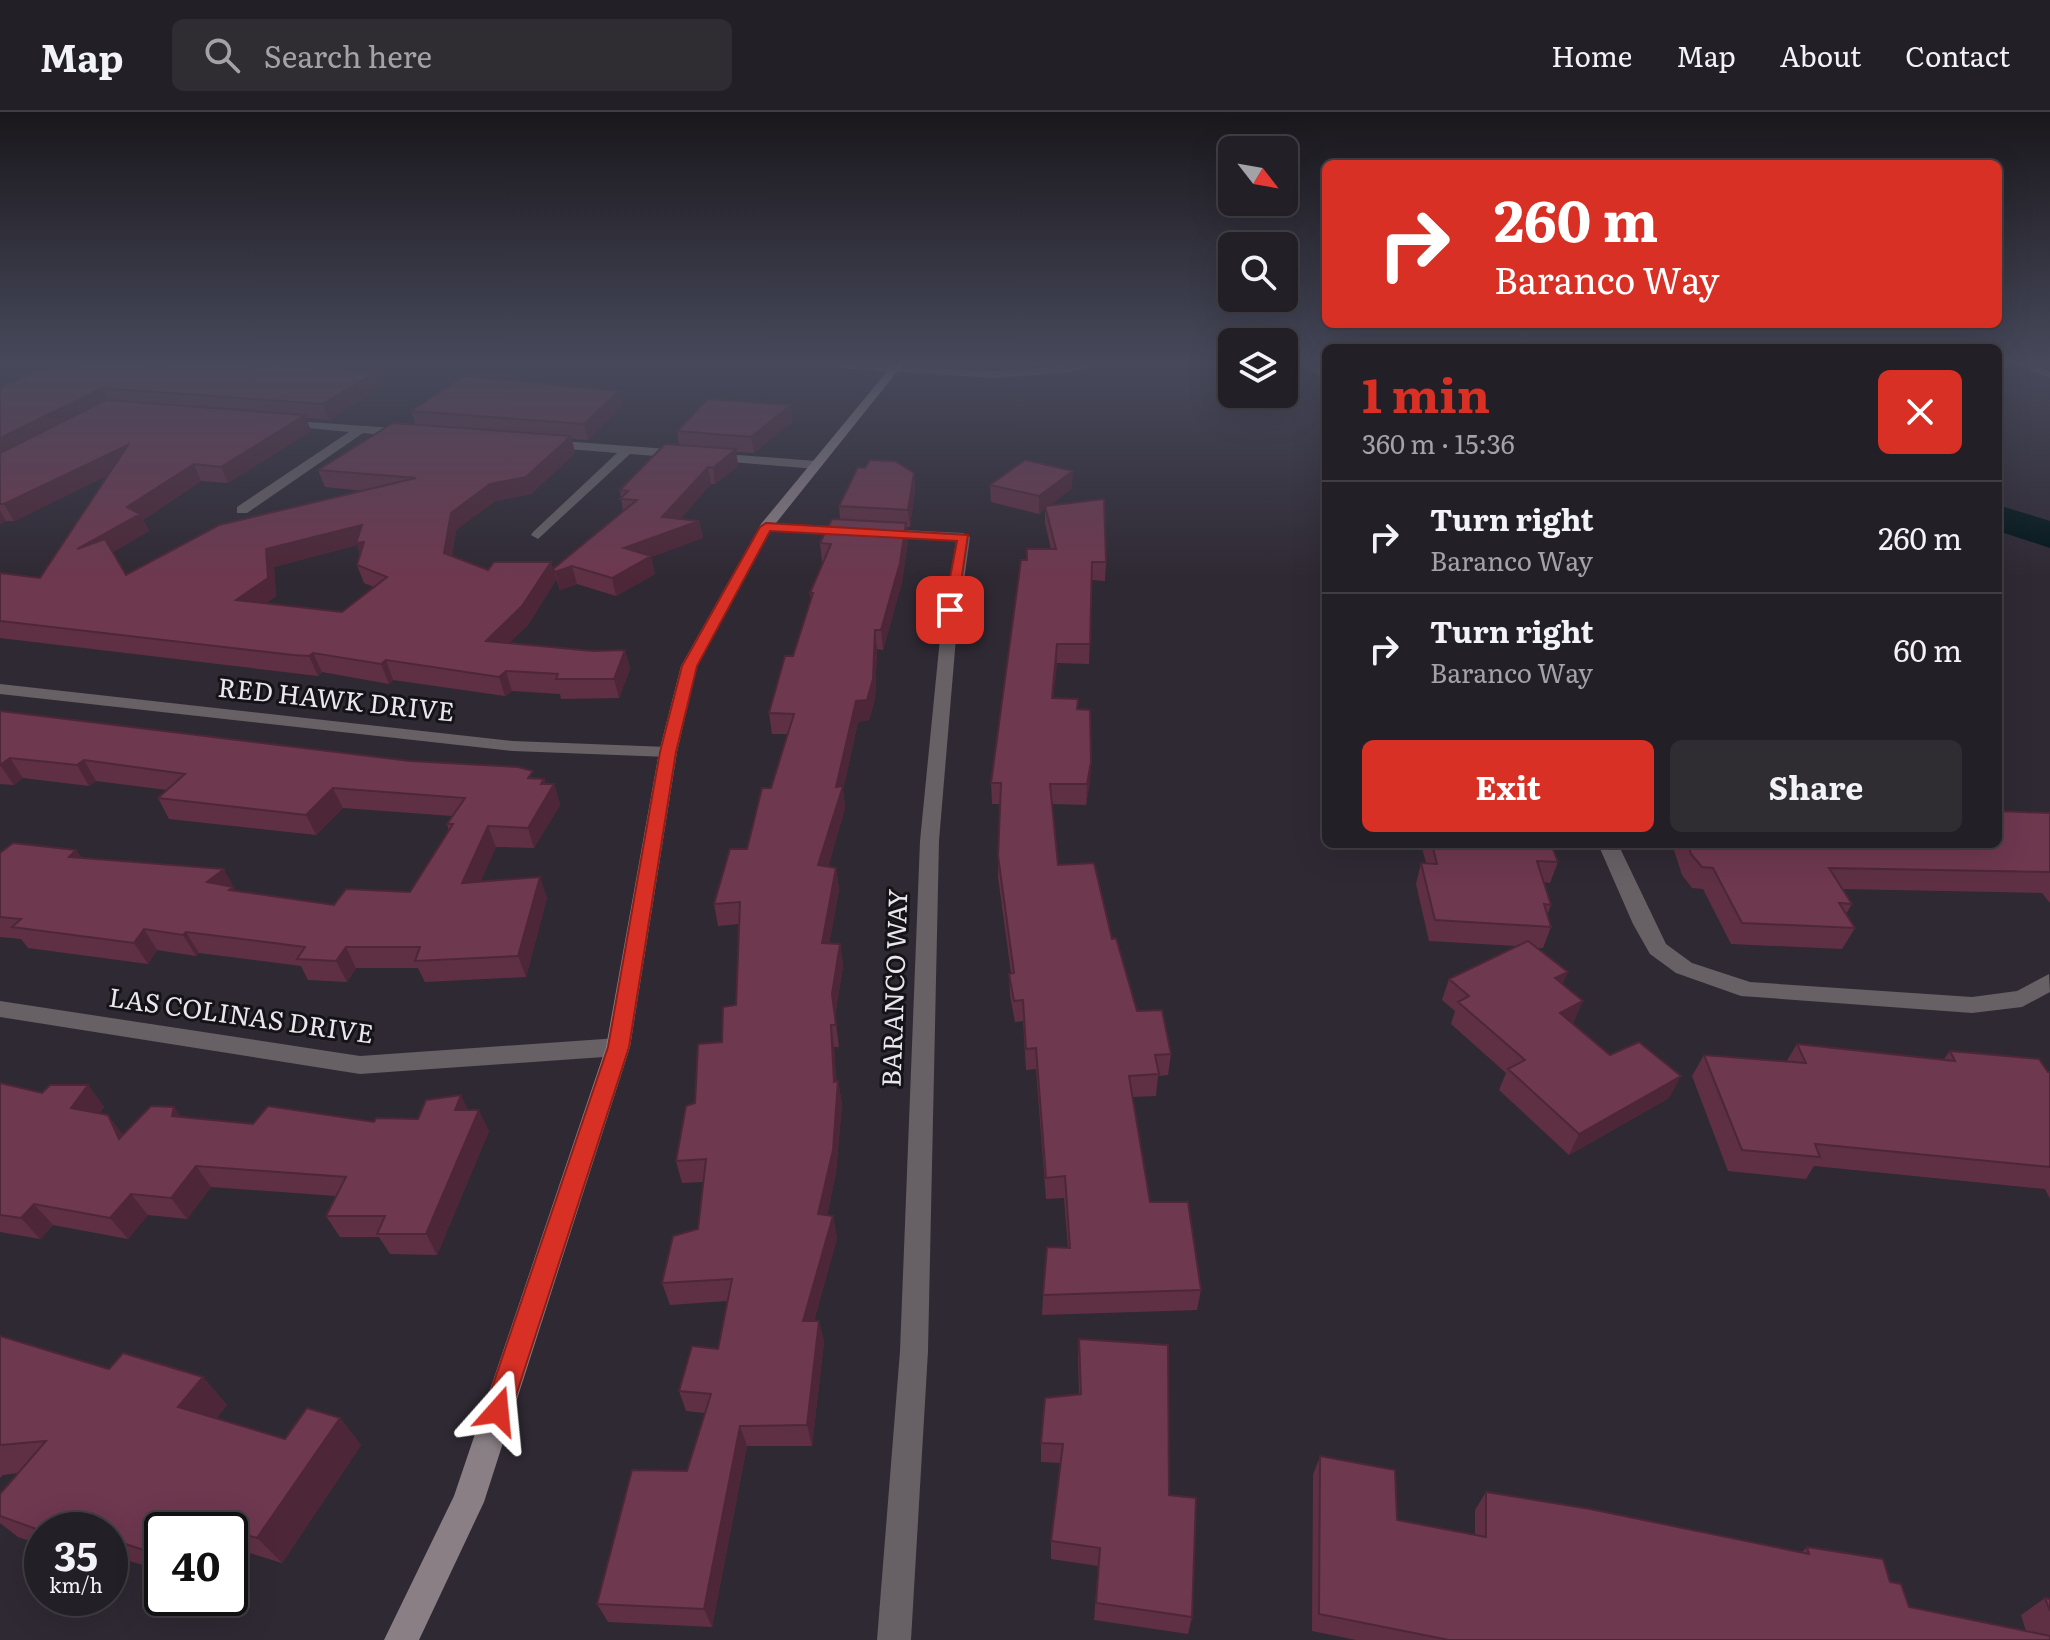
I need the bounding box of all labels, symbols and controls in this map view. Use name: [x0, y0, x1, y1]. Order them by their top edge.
search box: [172, 19, 732, 91]
text: Map: [40, 27, 124, 84]
icon: search: [200, 33, 244, 77]
text: Search here: [264, 33, 432, 77]
text: Home: [1551, 34, 1632, 76]
text: Map: [1676, 34, 1736, 76]
text: About: [1780, 34, 1861, 76]
text: Contact: [1905, 34, 2010, 76]
north arrow: [1218, 136, 1298, 216]
map controls: [1218, 136, 1298, 408]
text: 260 m: [1494, 176, 1658, 259]
icon: right: [1362, 192, 1466, 296]
button: search: [1218, 232, 1298, 312]
text: Baranco Way: [1494, 252, 1720, 305]
button: layers: [1218, 328, 1298, 408]
text: 1 min: [1362, 357, 1490, 428]
button: close: [1878, 370, 1962, 454]
text: 360 m · 15:36: [1362, 423, 1515, 462]
text: Turn right: [1430, 496, 1594, 540]
icon: right: [1362, 515, 1406, 559]
text: 260 m: [1878, 515, 1962, 559]
text: Baranco Way: [1430, 540, 1593, 579]
pin: [916, 576, 984, 644]
icon: arrive: [928, 588, 972, 632]
text: Turn right: [1430, 608, 1594, 652]
icon: right: [1362, 627, 1406, 671]
text: 60 m: [1893, 627, 1962, 671]
text: Baranco Way: [1430, 652, 1593, 691]
street label: RED HAWK DRIVE: [216, 666, 456, 729]
button: Exit: [1362, 740, 1654, 832]
button: Share: [1670, 740, 1962, 832]
street label: BARANCO WAY: [870, 888, 915, 1088]
street label: LAS COLINAS DRIVE: [107, 976, 376, 1051]
position arrow: [456, 1369, 540, 1453]
speed limit sign: 40: [144, 1512, 248, 1616]
text: 35: [54, 1524, 98, 1583]
text: km/h: [49, 1569, 103, 1599]

